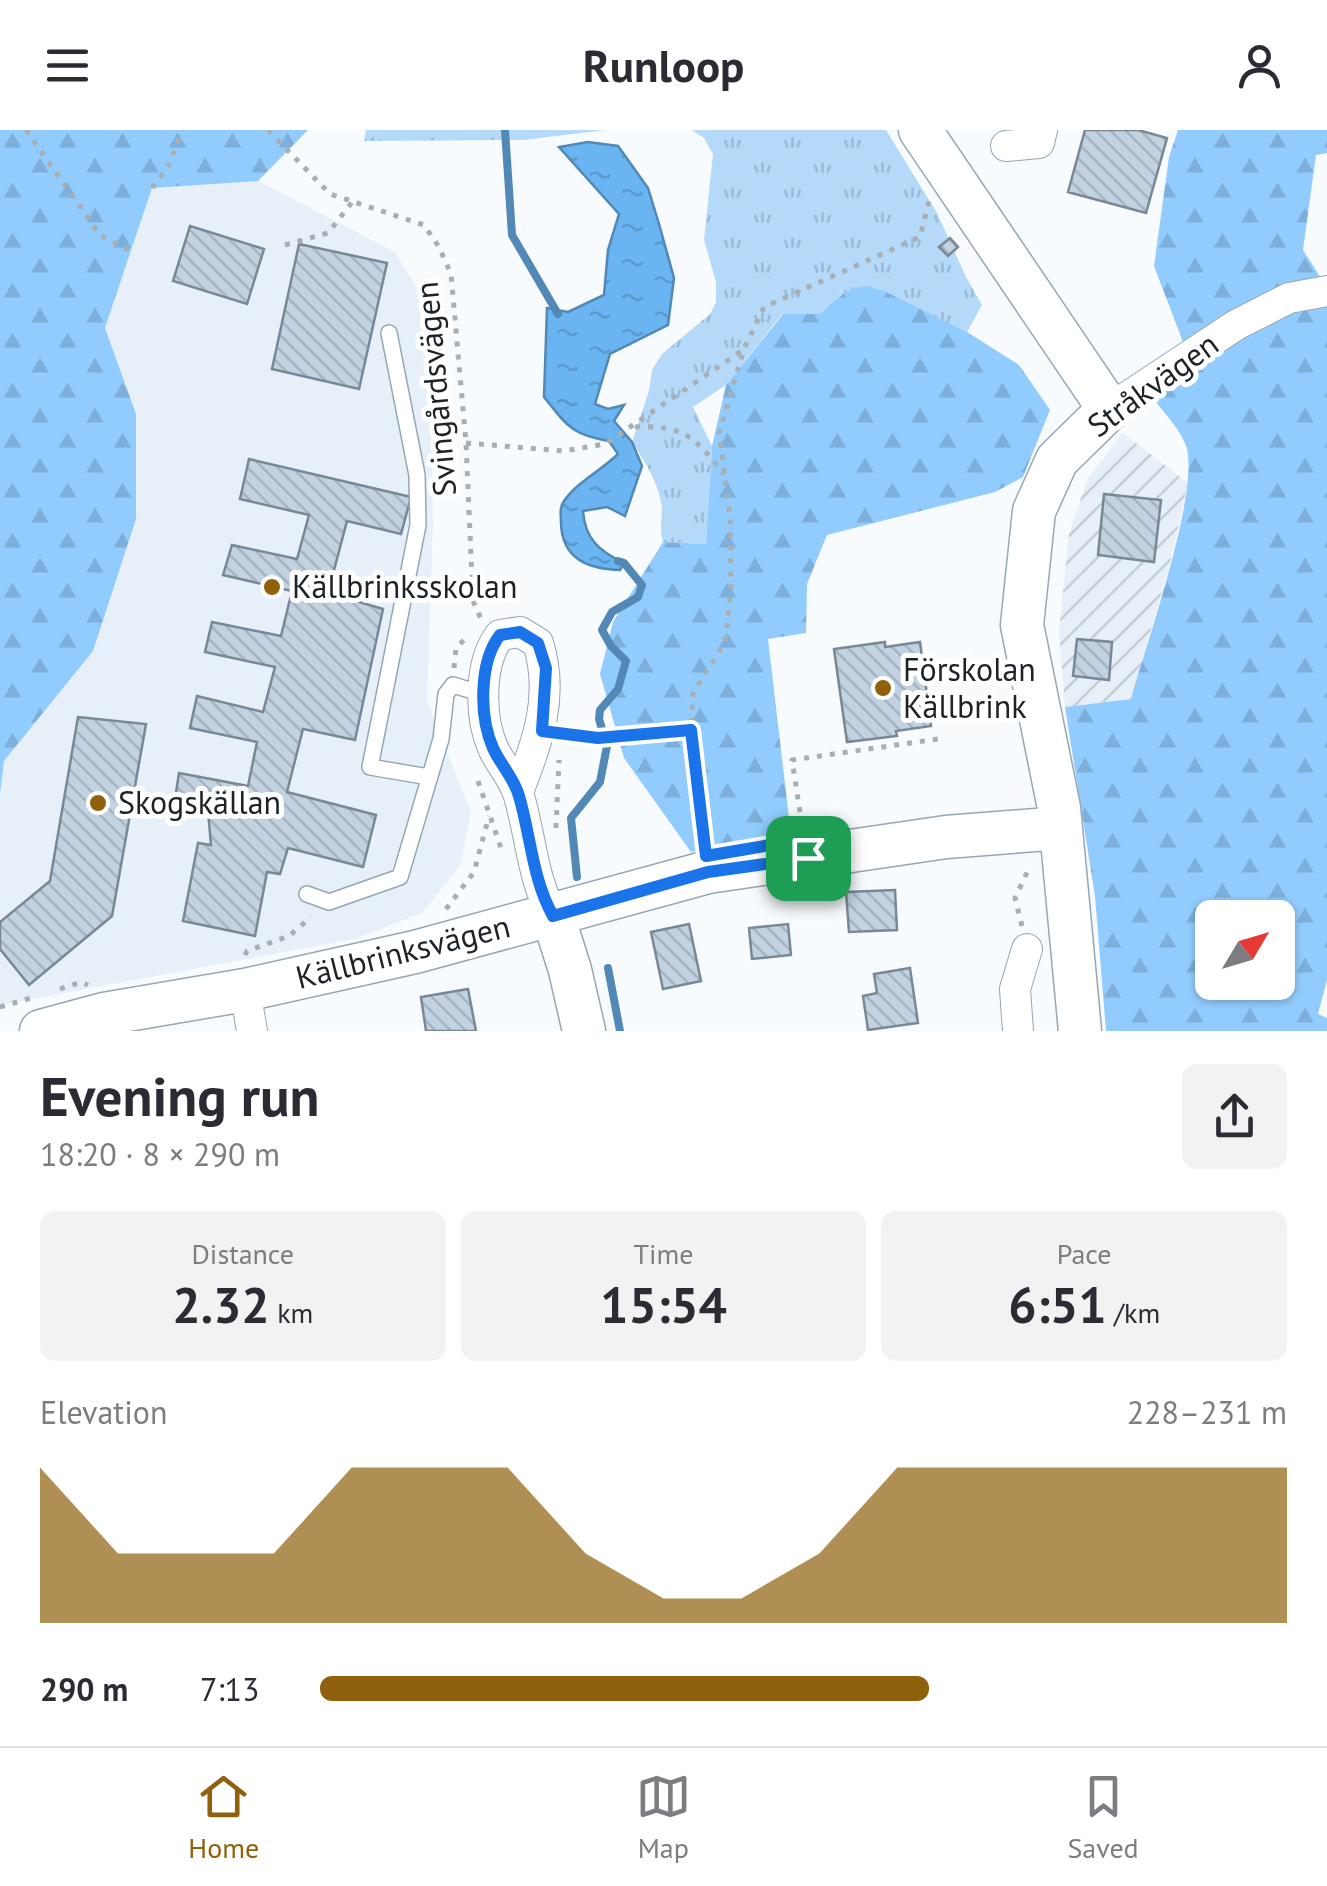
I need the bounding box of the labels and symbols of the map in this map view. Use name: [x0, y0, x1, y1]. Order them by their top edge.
street label: Svingårdsvägen: [405, 280, 465, 498]
street label: Stråkvägen: [1079, 323, 1226, 446]
place label: Källbrinksskolan: [292, 565, 517, 607]
marker: Källbrinksskolan: [261, 576, 283, 598]
place label: Förskolan Källbrink: [903, 648, 1036, 727]
marker: Förskolan Källbrink: [872, 677, 894, 699]
place label: Skogskällan: [118, 781, 281, 823]
marker: Skogskällan: [87, 792, 109, 814]
pin: [766, 816, 851, 901]
north arrow: [1195, 900, 1295, 1000]
street label: Källbrinksvägen: [291, 904, 514, 998]

